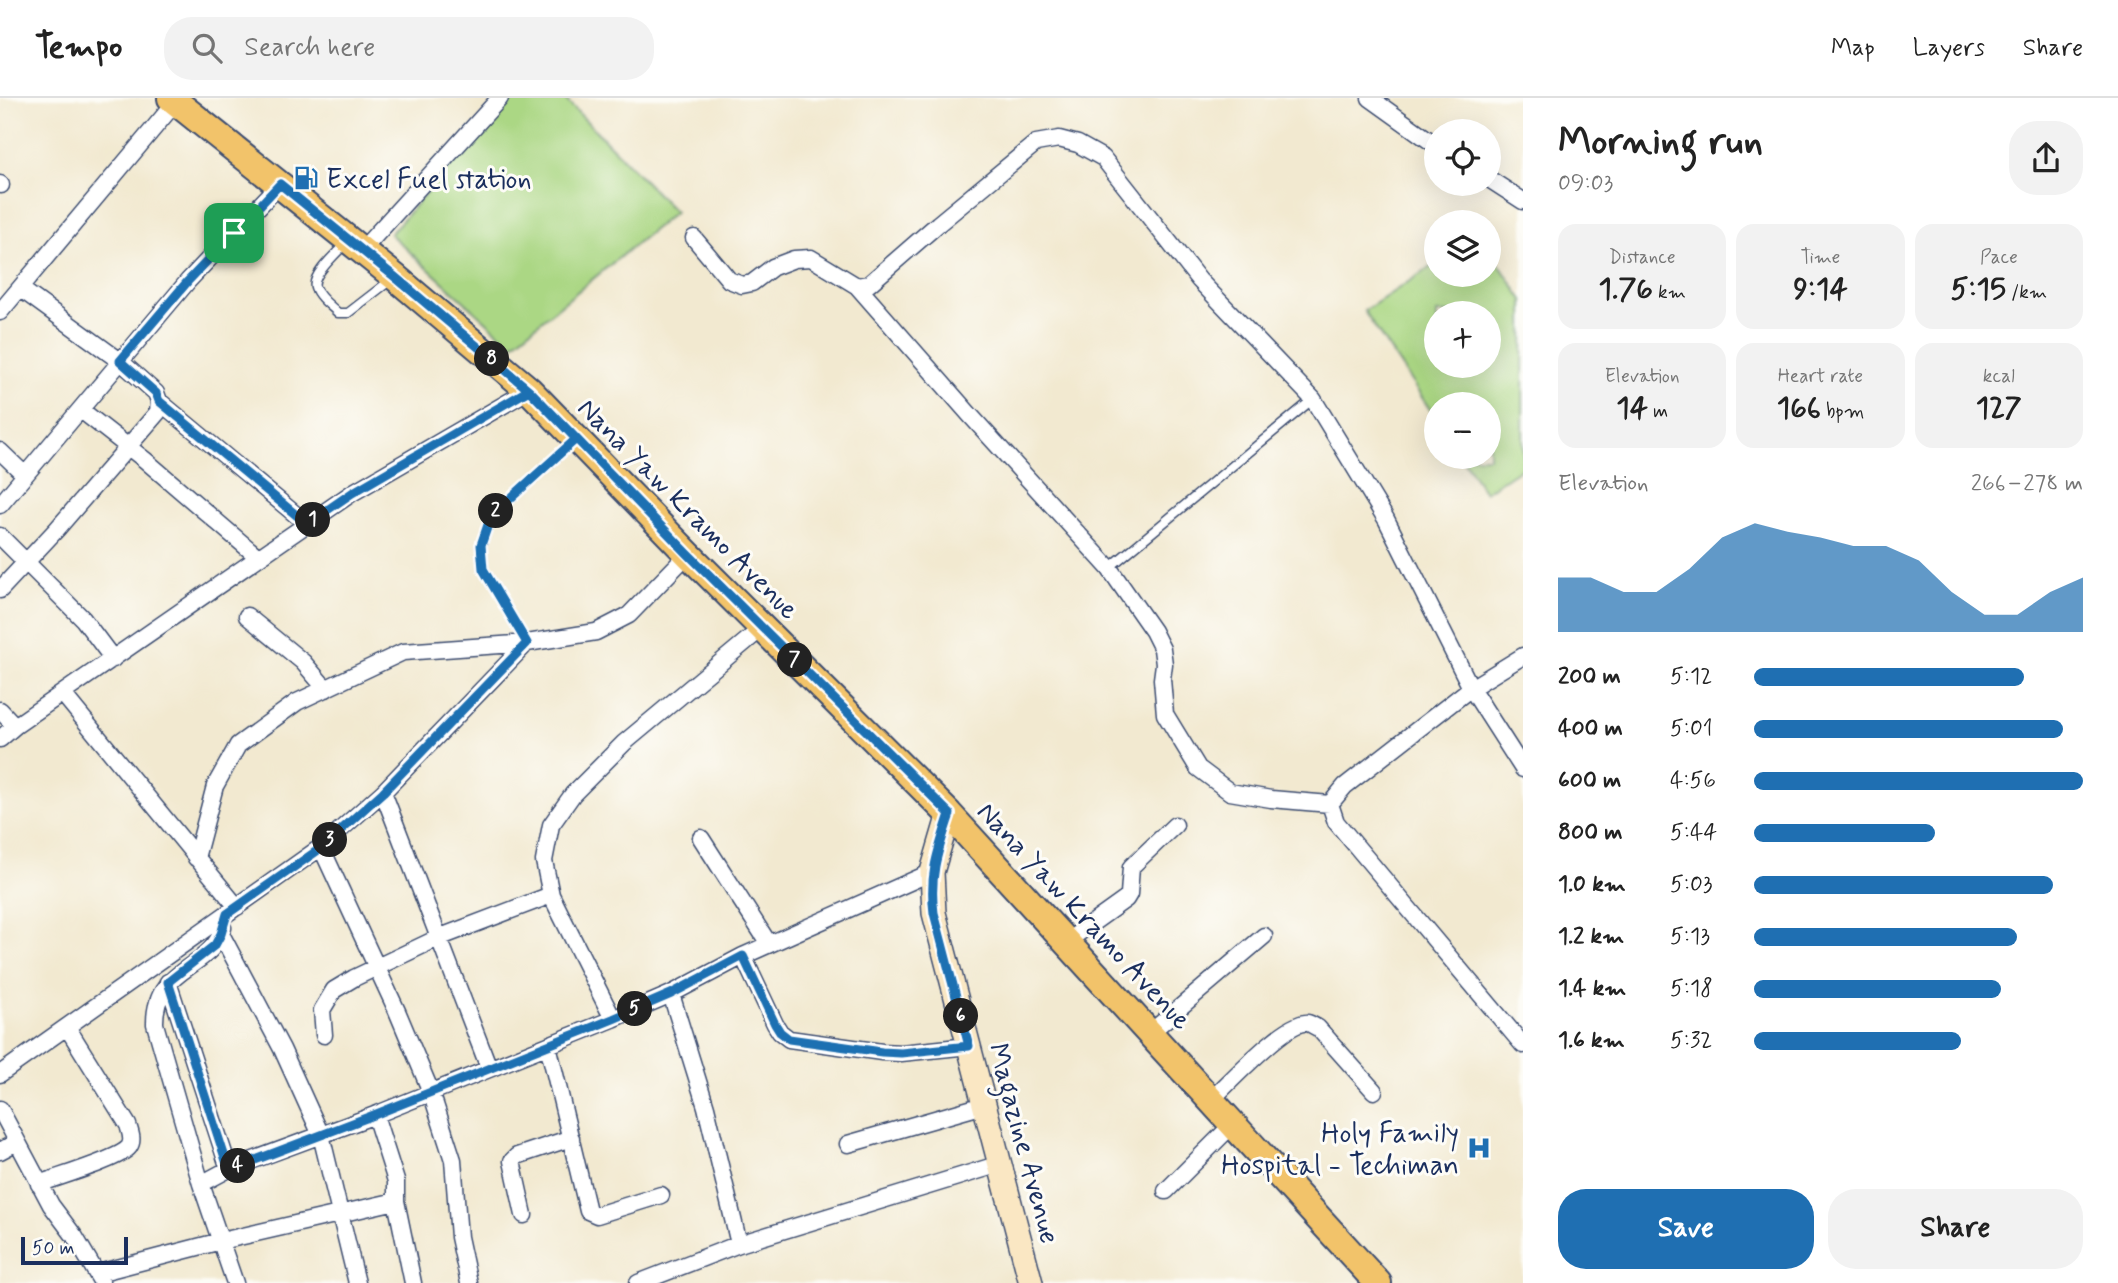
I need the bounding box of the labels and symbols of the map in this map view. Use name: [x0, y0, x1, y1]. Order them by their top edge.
place label: Excel Fuel station: [326, 162, 532, 199]
fuel station icon: Excel Fuel station: [292, 164, 320, 192]
pin: [204, 203, 264, 263]
pin: 8: [475, 342, 510, 376]
street label: Nana Yaw Kramo Avenue: [568, 391, 806, 629]
pin: 2: [478, 494, 514, 528]
pin: 1: [296, 502, 330, 538]
pin: 7: [778, 642, 812, 678]
street label: Nana Yaw Kramo Avenue: [968, 795, 1199, 1039]
pin: 3: [312, 822, 348, 858]
pin: 5: [618, 992, 652, 1026]
pin: 6: [944, 998, 978, 1034]
street label: Magazine Avenue: [975, 1039, 1067, 1249]
place label: Holy Family Hospital - Techiman: [1221, 1116, 1459, 1185]
hospital icon: Holy Family Hospital - Techiman: [1465, 1134, 1493, 1162]
pin: 4: [220, 1148, 256, 1184]
scale bar: [21, 1234, 128, 1266]

